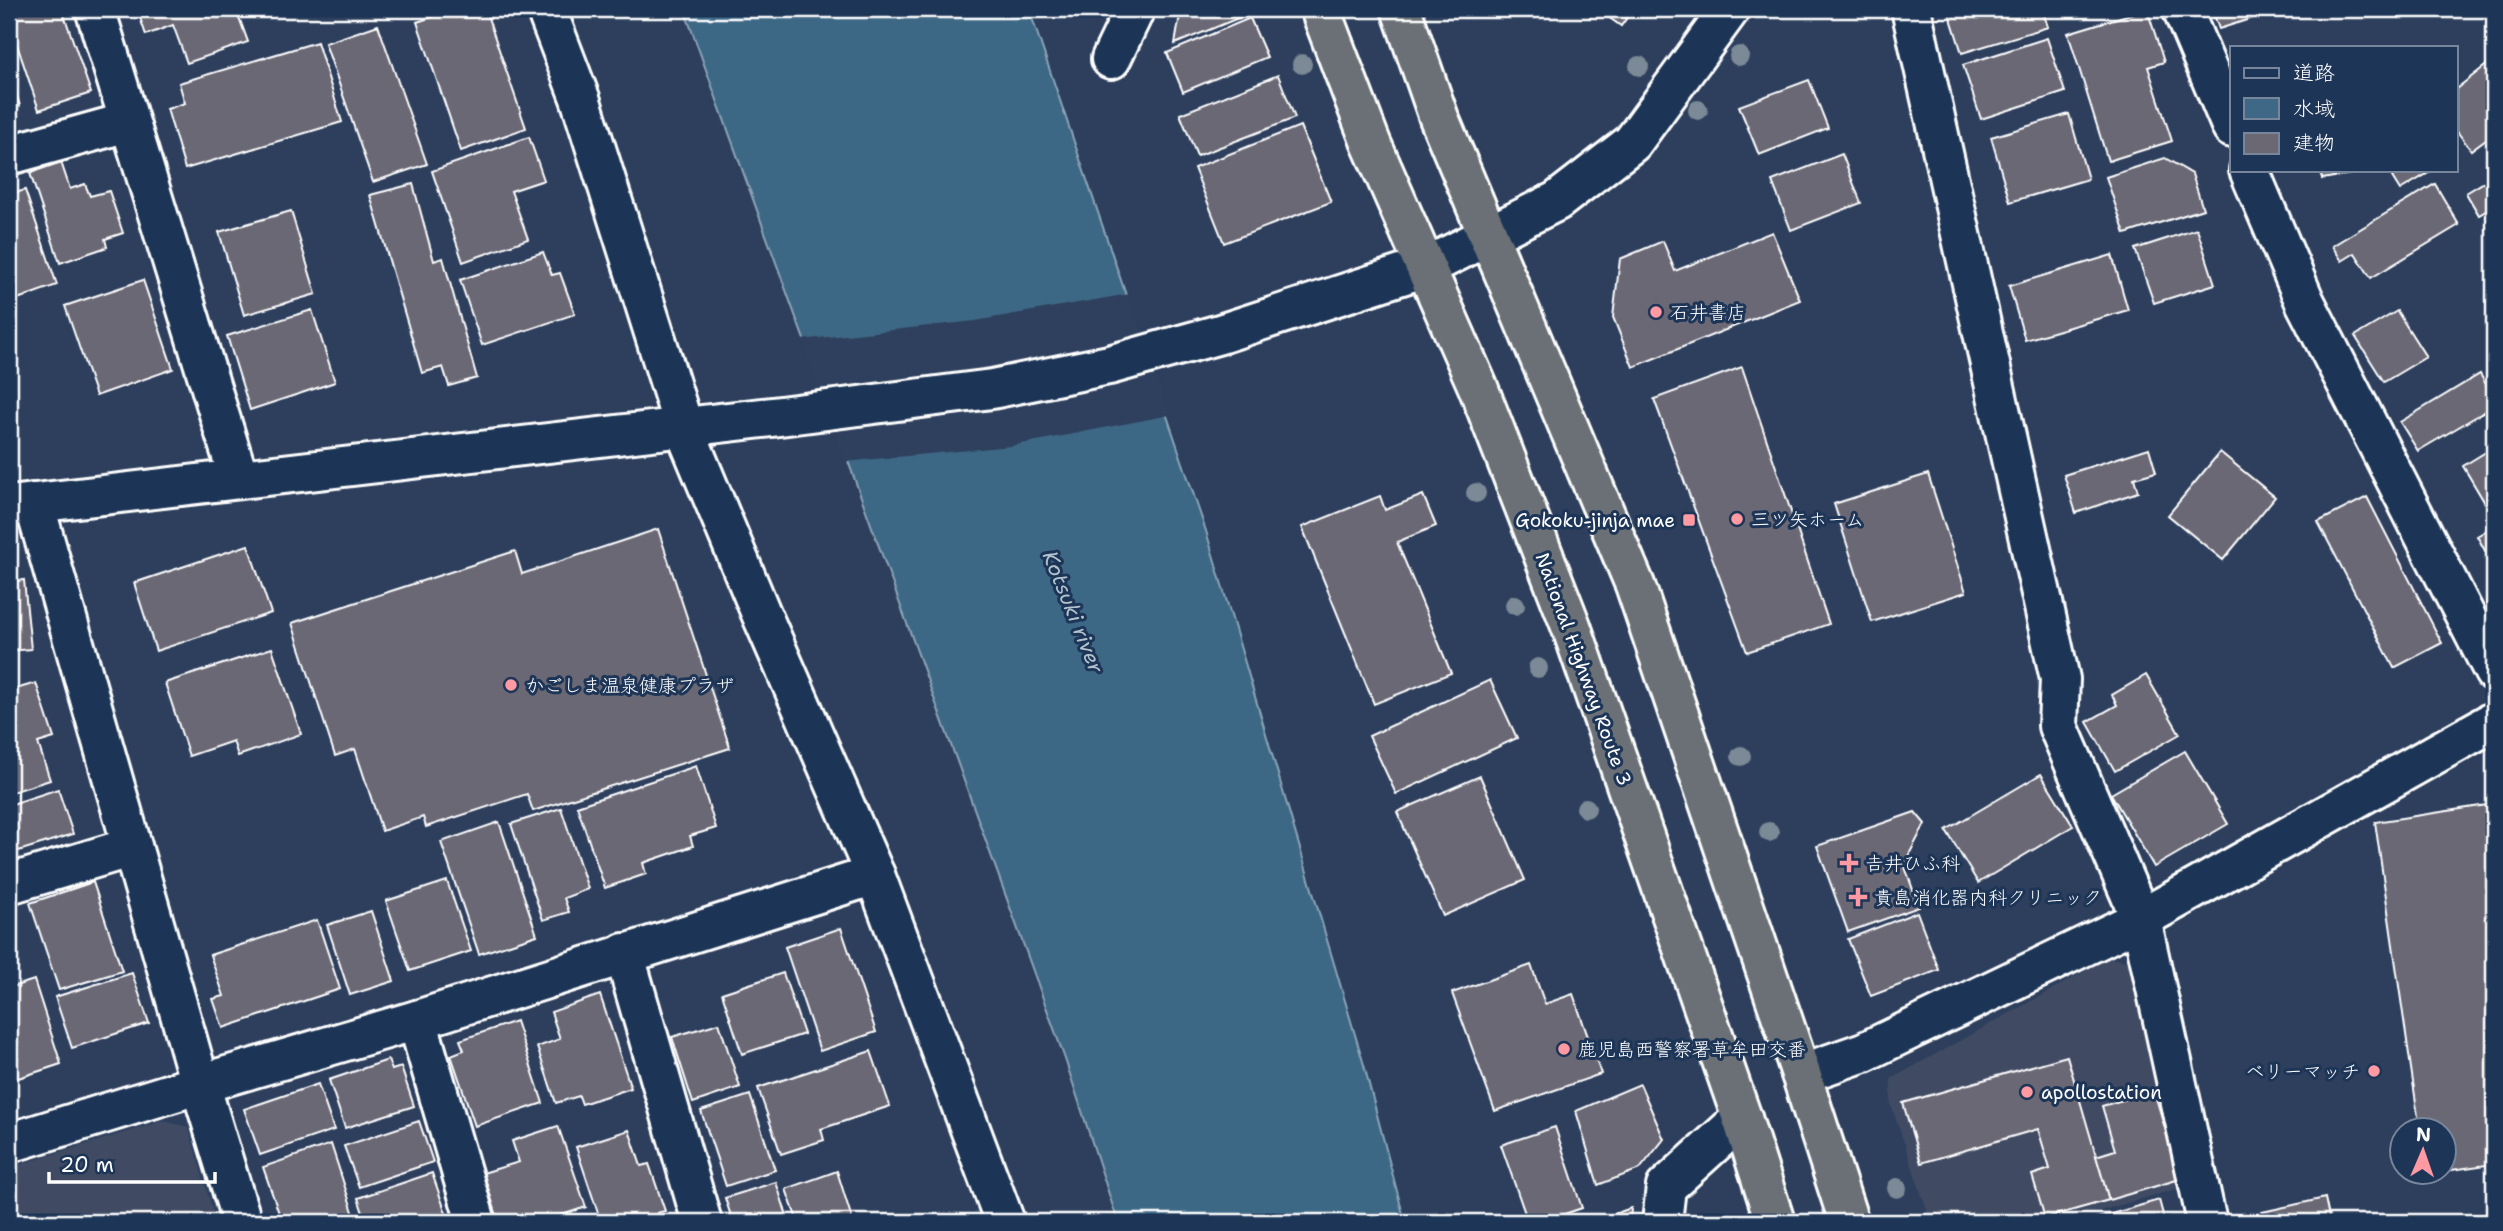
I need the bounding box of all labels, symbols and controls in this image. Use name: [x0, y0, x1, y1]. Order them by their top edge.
legend: [2230, 46, 2458, 172]
text: 道路: [2293, 59, 2335, 87]
text: 水域: [2293, 95, 2335, 123]
text: 建物: [2293, 129, 2335, 157]
place label: 石井書店: [1670, 300, 1746, 325]
marker: 石井書店: [1648, 304, 1664, 320]
place label: 三ツ矢ホーム: [1751, 507, 1864, 532]
place label: Gokoku-jinja mae: [1515, 508, 1675, 533]
marker: 三ツ矢ホーム: [1729, 511, 1745, 527]
marker: Gokoku-jinja mae: [1681, 512, 1697, 528]
water label: Kotsuki river: [1036, 547, 1111, 678]
street label: National Highway Route 3: [1530, 549, 1637, 789]
place label: かごしま温泉健康プラザ: [525, 673, 734, 698]
marker: かごしま温泉健康プラザ: [503, 677, 519, 693]
place label: 𠮷井ひふ科: [1865, 851, 1960, 876]
marker: 𠮷井ひふ科: [1839, 853, 1859, 873]
place label: 貴島消化器内科クリニック: [1874, 885, 2102, 910]
marker: 貴島消化器内科クリニック: [1848, 887, 1868, 907]
place label: 鹿児島西警察署草牟田交番: [1578, 1037, 1806, 1062]
marker: 鹿児島西警察署草牟田交番: [1556, 1041, 1572, 1057]
place label: ベリーマッチ: [2246, 1059, 2360, 1084]
marker: ベリーマッチ: [2366, 1063, 2382, 1079]
place label: apollostation: [2041, 1080, 2162, 1105]
marker: apollostation: [2019, 1084, 2035, 1100]
north arrow: [2388, 1116, 2458, 1186]
text: N: [2416, 1122, 2432, 1147]
scale bar: [49, 1140, 215, 1184]
text: 20 m: [60, 1151, 114, 1179]

